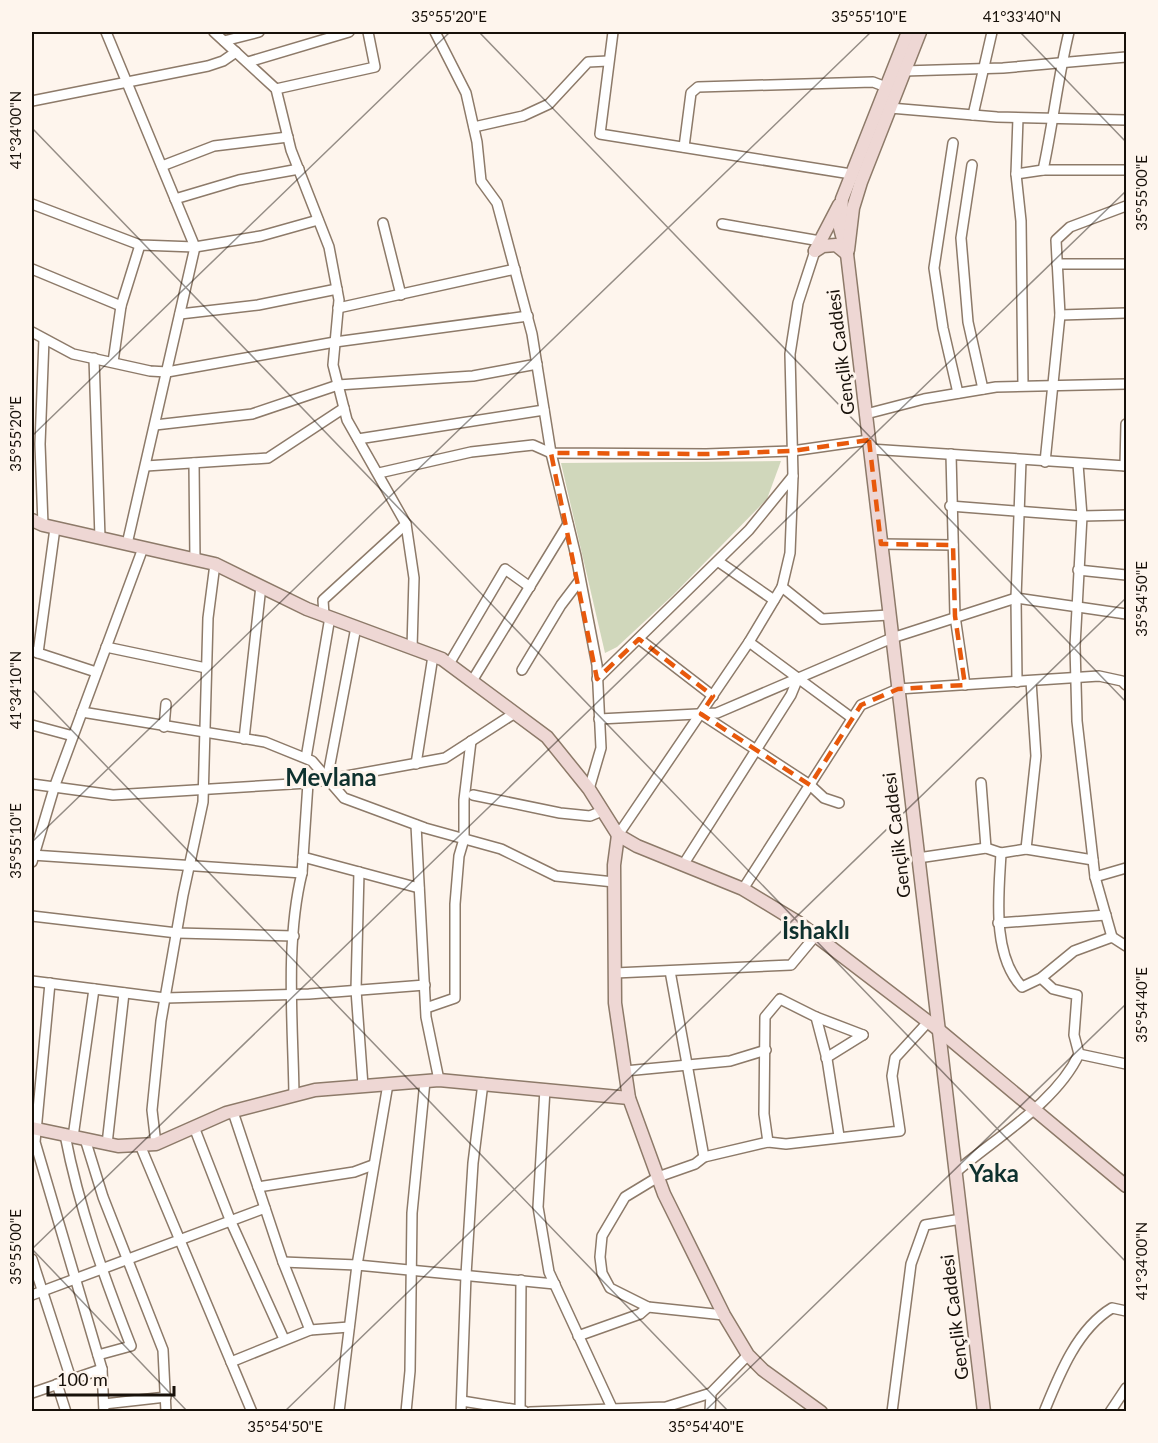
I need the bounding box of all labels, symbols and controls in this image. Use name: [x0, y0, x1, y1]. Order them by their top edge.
text: 35°55'20"E: [411, 7, 487, 25]
text: 35°55'10"E: [831, 7, 907, 25]
text: 41°33'40"N: [983, 7, 1061, 25]
text: 41°34'00"N: [6, 91, 24, 169]
text: 35°55'00"E: [1132, 155, 1150, 231]
street label: Gençlik Caddesi: [821, 288, 859, 416]
text: 35°55'20"E: [6, 396, 24, 472]
text: 35°54'50"E: [1132, 561, 1150, 637]
text: 41°34'10"N: [6, 651, 24, 729]
district label: Mevlana: [285, 762, 377, 791]
street label: Gençlik Caddesi: [877, 771, 915, 899]
text: 35°55'10"E: [6, 803, 24, 879]
district label: İshaklı: [782, 915, 850, 944]
text: 35°54'40"E: [1132, 967, 1150, 1043]
district label: Yaka: [968, 1158, 1019, 1187]
text: 35°55'00"E: [6, 1209, 24, 1285]
text: 41°34'00"N: [1132, 1222, 1150, 1300]
street label: Gençlik Caddesi: [935, 1253, 973, 1381]
scale bar: [48, 1359, 174, 1397]
text: 100 m: [57, 1368, 108, 1390]
text: 35°54'50"E: [247, 1417, 323, 1435]
text: 35°54'40"E: [668, 1417, 744, 1435]

